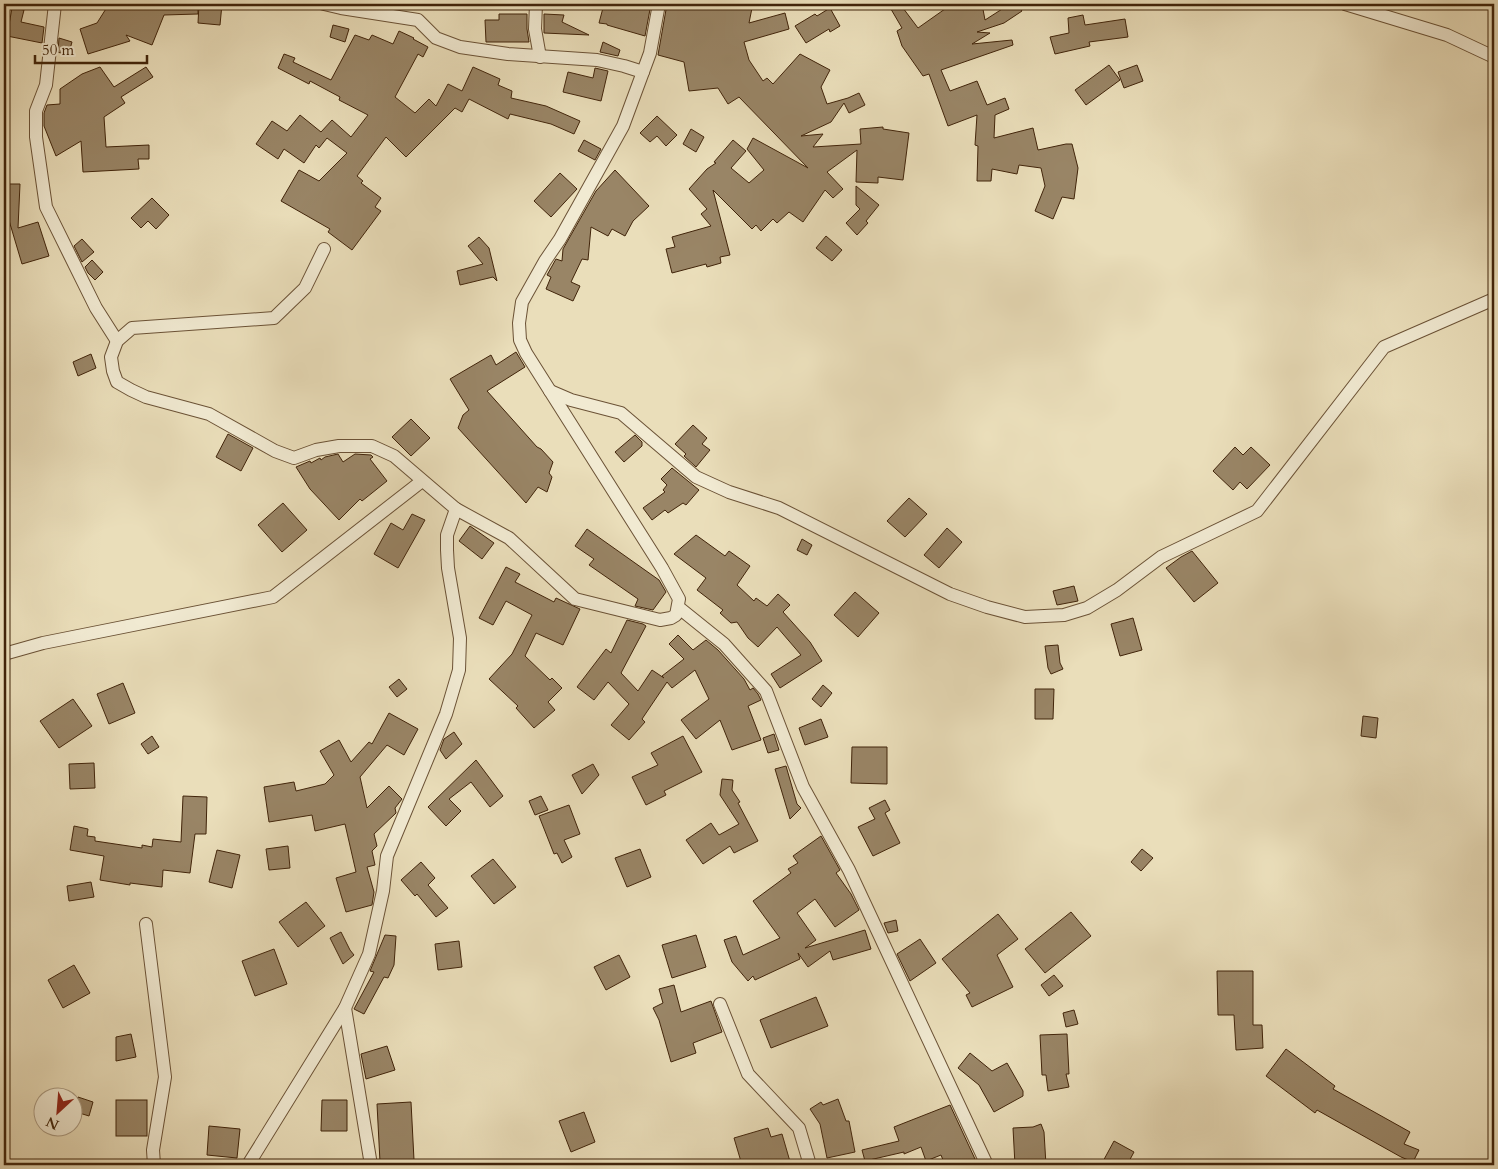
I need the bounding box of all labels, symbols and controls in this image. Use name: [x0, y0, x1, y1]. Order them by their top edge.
scale bar: [35, 32, 148, 64]
text: 50 m: [42, 40, 74, 60]
north arrow: [32, 1086, 82, 1136]
text: N: [43, 1112, 62, 1134]

